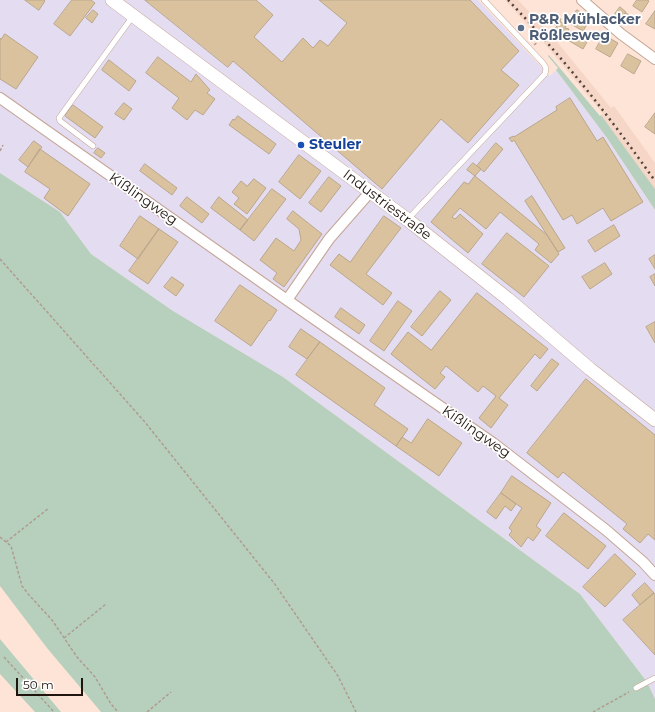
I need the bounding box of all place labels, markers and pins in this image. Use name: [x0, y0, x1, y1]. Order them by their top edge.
place label: P&R Mühlacker Rößlesweg: [529, 12, 641, 44]
marker: P&R Mühlacker Rößlesweg: [516, 23, 526, 33]
place label: Steuler: [309, 137, 361, 153]
marker: Steuler: [296, 140, 306, 150]

